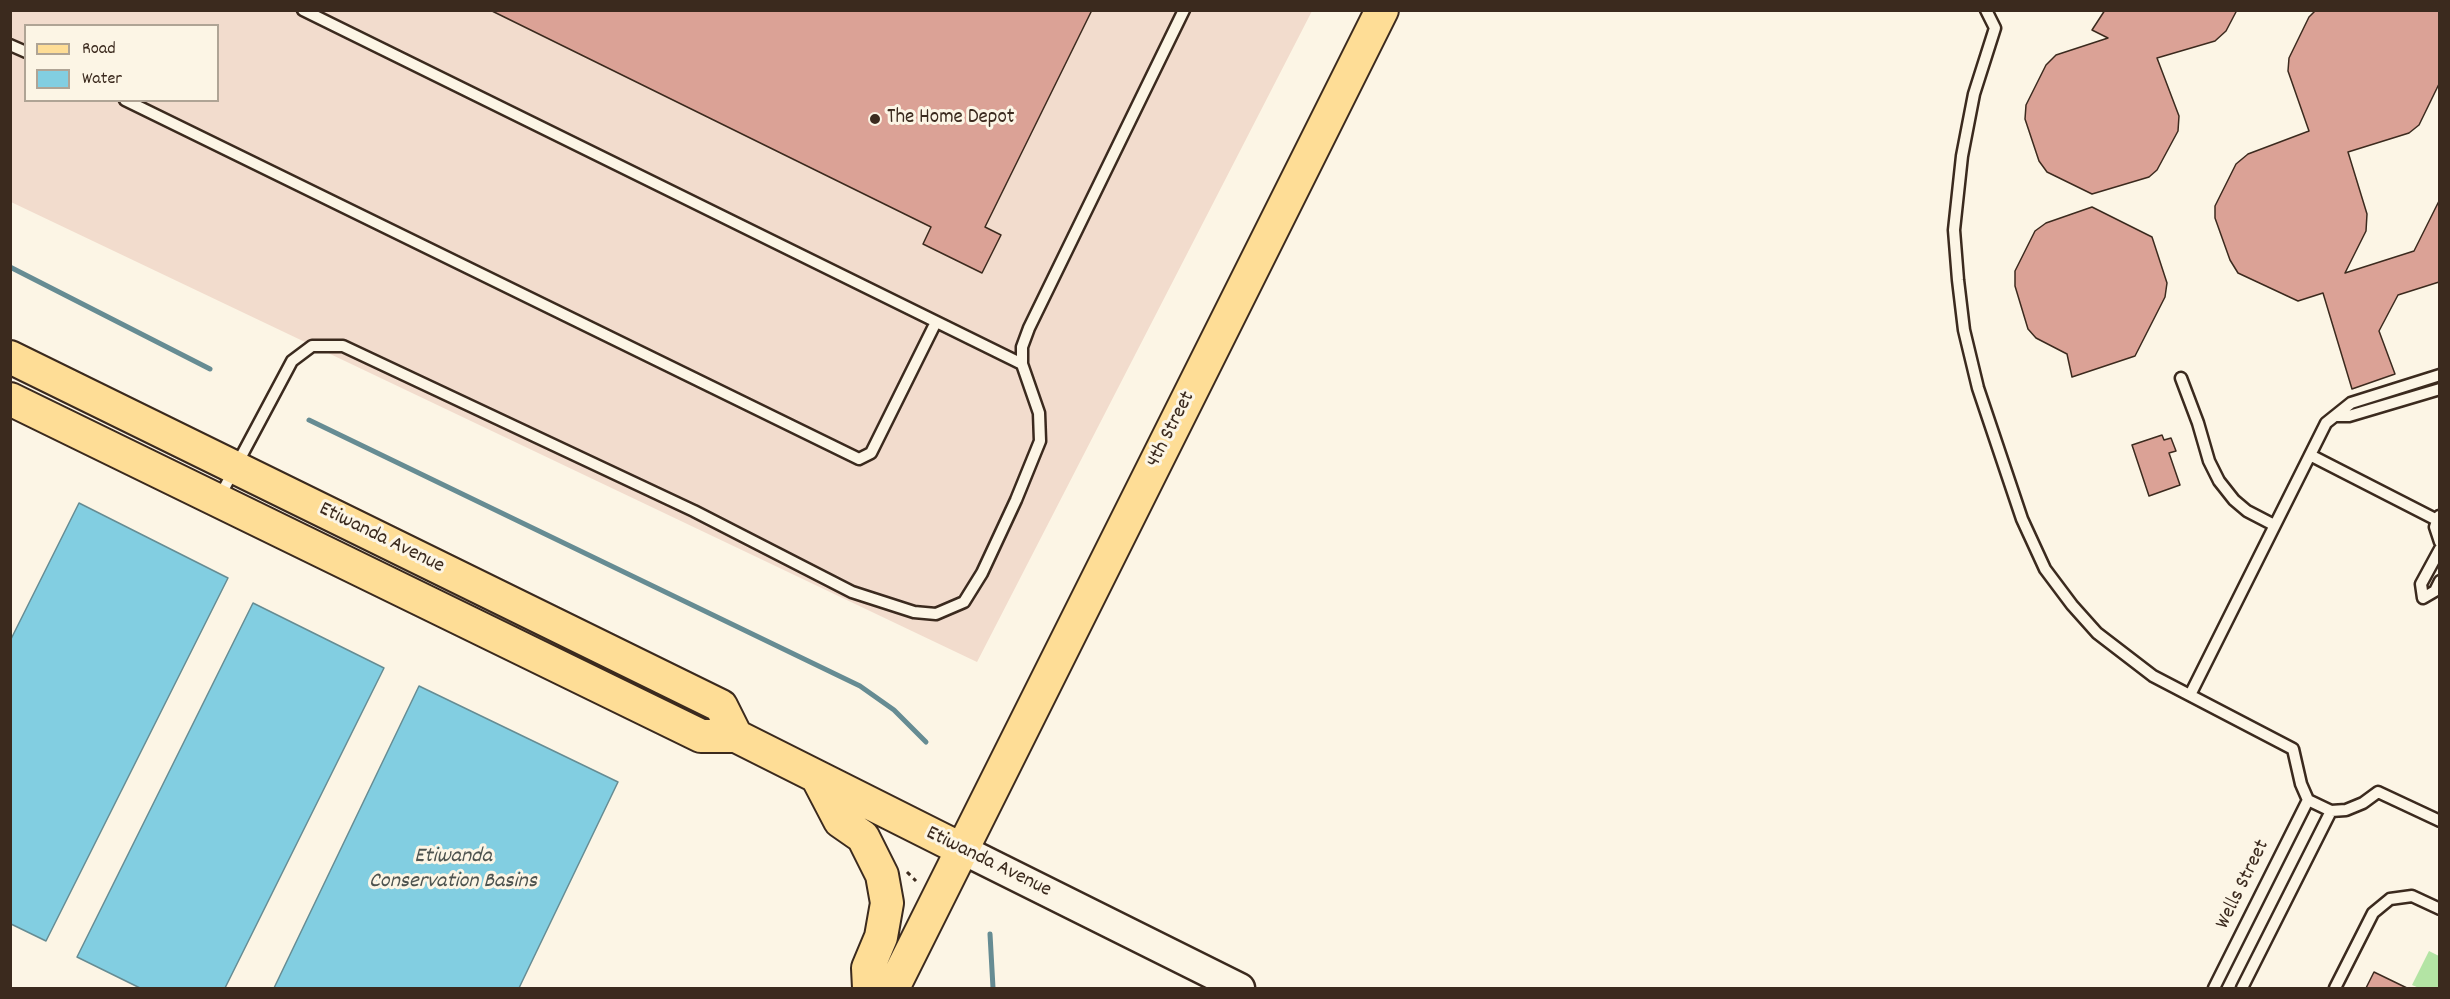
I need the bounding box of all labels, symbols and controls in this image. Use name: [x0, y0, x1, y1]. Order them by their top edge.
legend: [24, 24, 219, 102]
text: Road: [82, 37, 116, 62]
text: Water: [82, 67, 122, 92]
place label: The Home Depot: [887, 106, 1014, 132]
marker: The Home Depot: [868, 112, 882, 126]
street label: 4th Street: [1142, 388, 1202, 472]
street label: Etiwanda Avenue: [314, 498, 448, 580]
street label: Etiwanda Avenue: [921, 822, 1055, 904]
street label: Wells Street: [2212, 836, 2276, 934]
water label: Etiwanda Conservation Basins: [369, 845, 537, 896]

